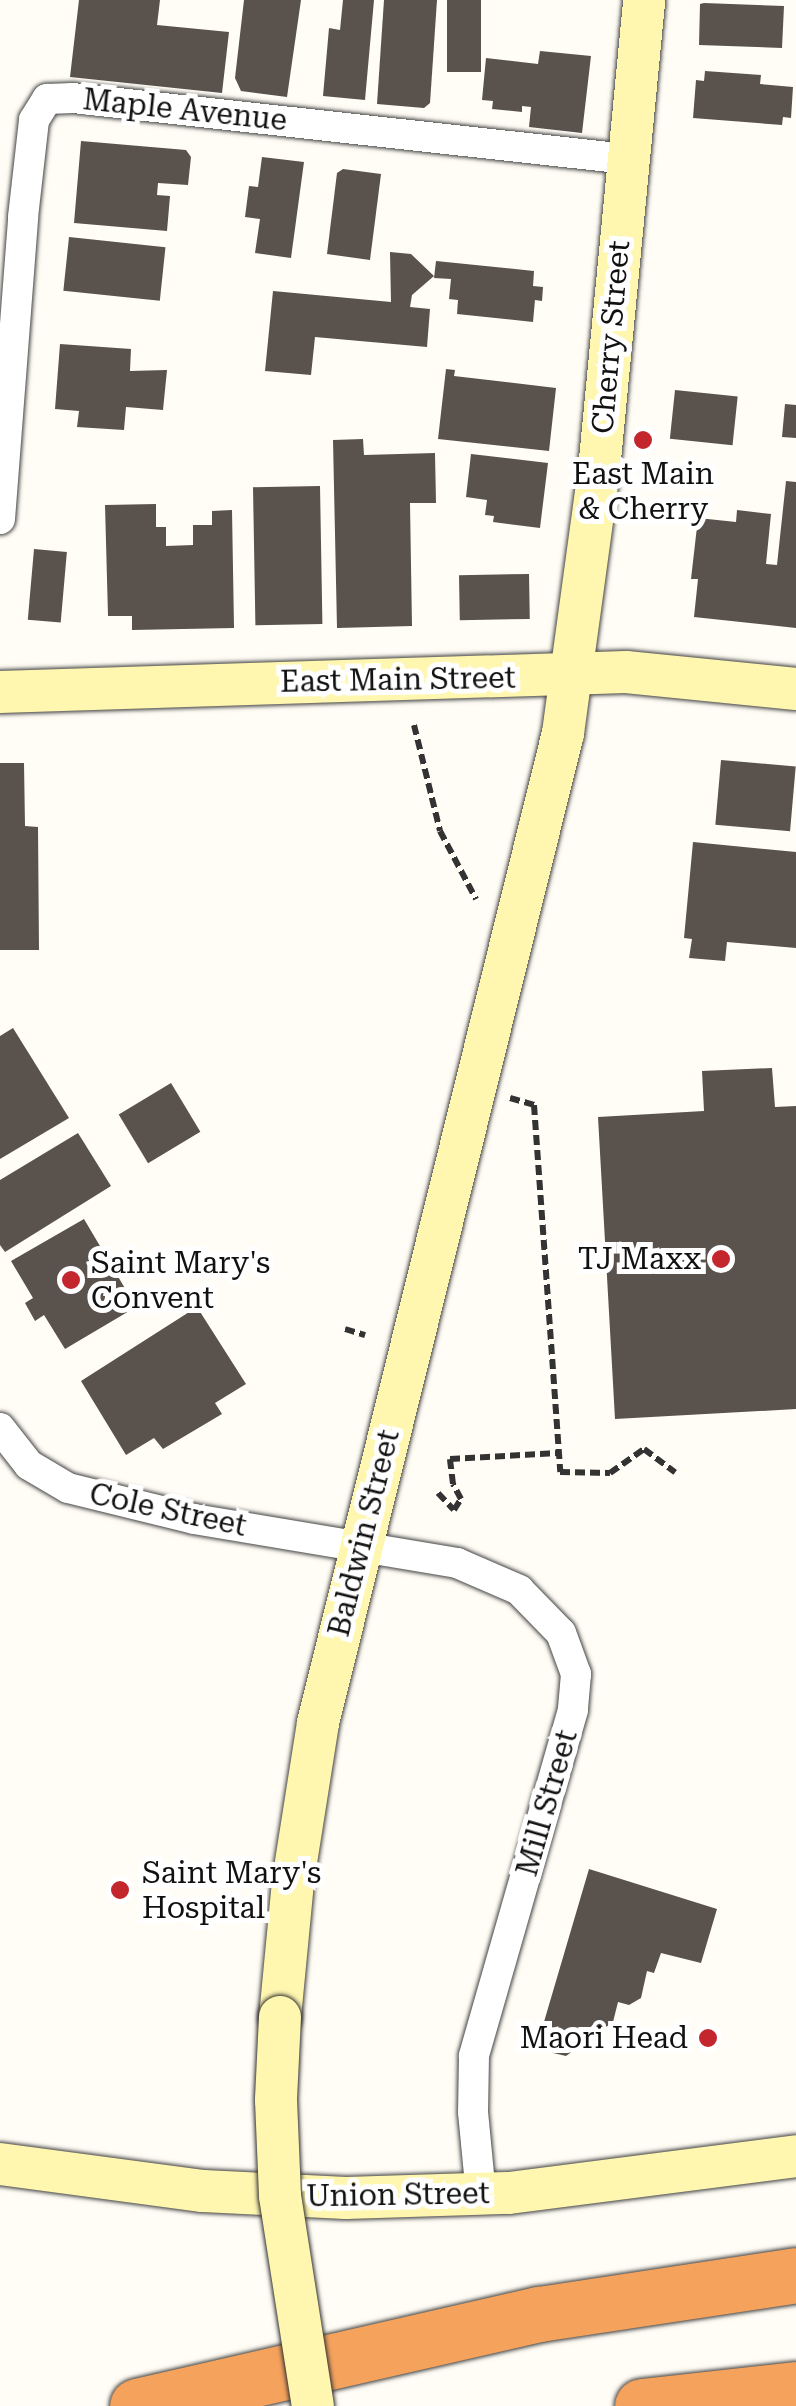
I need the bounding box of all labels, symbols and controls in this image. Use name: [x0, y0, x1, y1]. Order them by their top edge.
street label: Maple Avenue: [81, 81, 289, 139]
street label: Cherry Street: [585, 239, 637, 435]
marker: East Main & Cherry: [632, 429, 654, 451]
place label: East Main & Cherry: [572, 456, 714, 526]
street label: East Main Street: [280, 660, 516, 700]
place label: TJ Maxx: [578, 1241, 701, 1277]
place label: Saint Mary's Convent: [91, 1245, 270, 1316]
marker: TJ Maxx: [710, 1248, 732, 1270]
marker: Saint Mary's Convent: [60, 1269, 82, 1291]
street label: Baldwin Street: [321, 1426, 407, 1640]
street label: Cole Street: [86, 1476, 250, 1544]
street label: Mill Street: [509, 1726, 585, 1880]
place label: Saint Mary's Hospital: [142, 1855, 321, 1926]
marker: Saint Mary's Hospital: [107, 1877, 133, 1903]
place label: Maori Head: [520, 2020, 688, 2056]
marker: Maori Head: [697, 2027, 719, 2049]
street label: Union Street: [306, 2175, 490, 2215]

